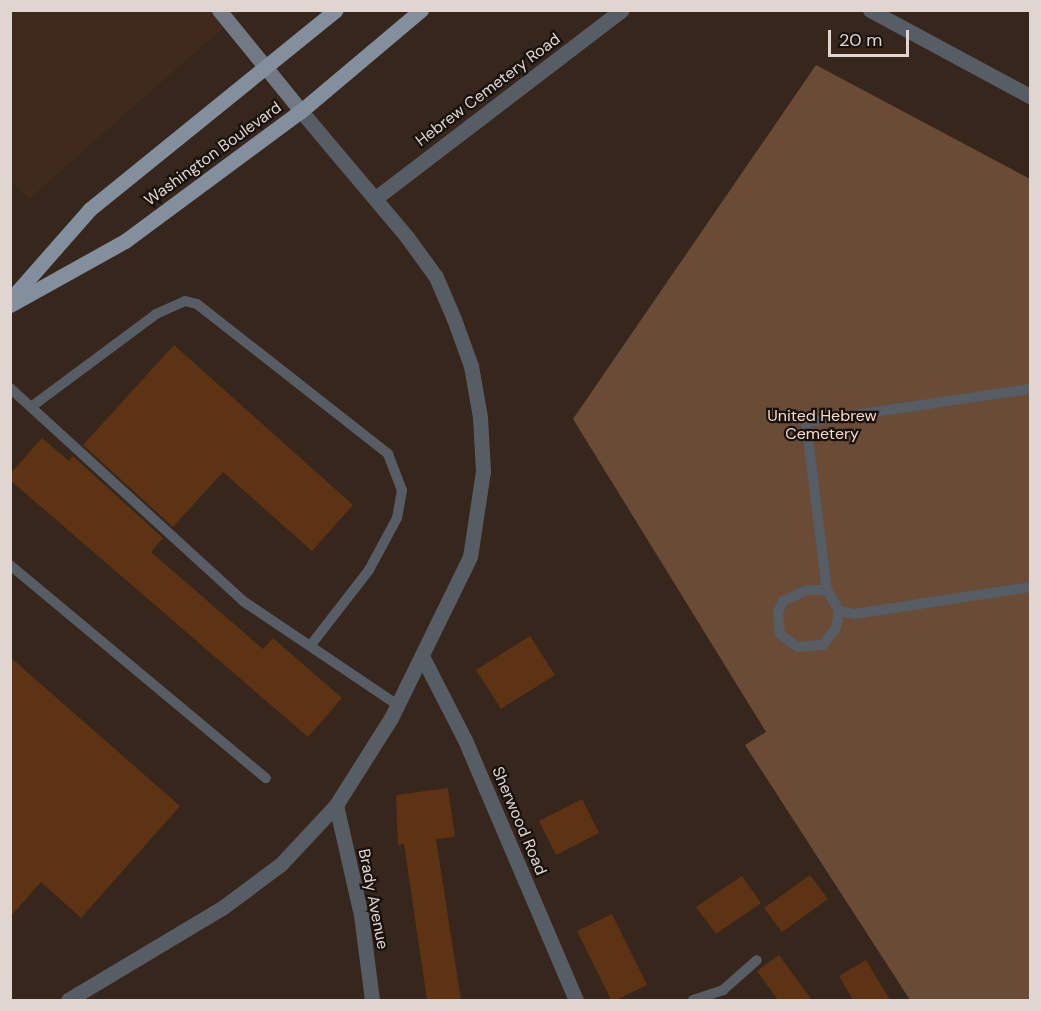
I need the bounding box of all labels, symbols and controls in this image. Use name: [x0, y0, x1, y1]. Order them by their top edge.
scale bar: [831, 18, 912, 56]
text: 20 m: [839, 28, 882, 52]
street label: Hebrew Cemetery Road: [412, 29, 564, 151]
street label: Washington Boulevard: [141, 98, 285, 210]
park label: United Hebrew Cemetery: [767, 406, 877, 444]
street label: Sherwood Road: [488, 764, 550, 878]
street label: Brady Avenue: [354, 847, 392, 951]

